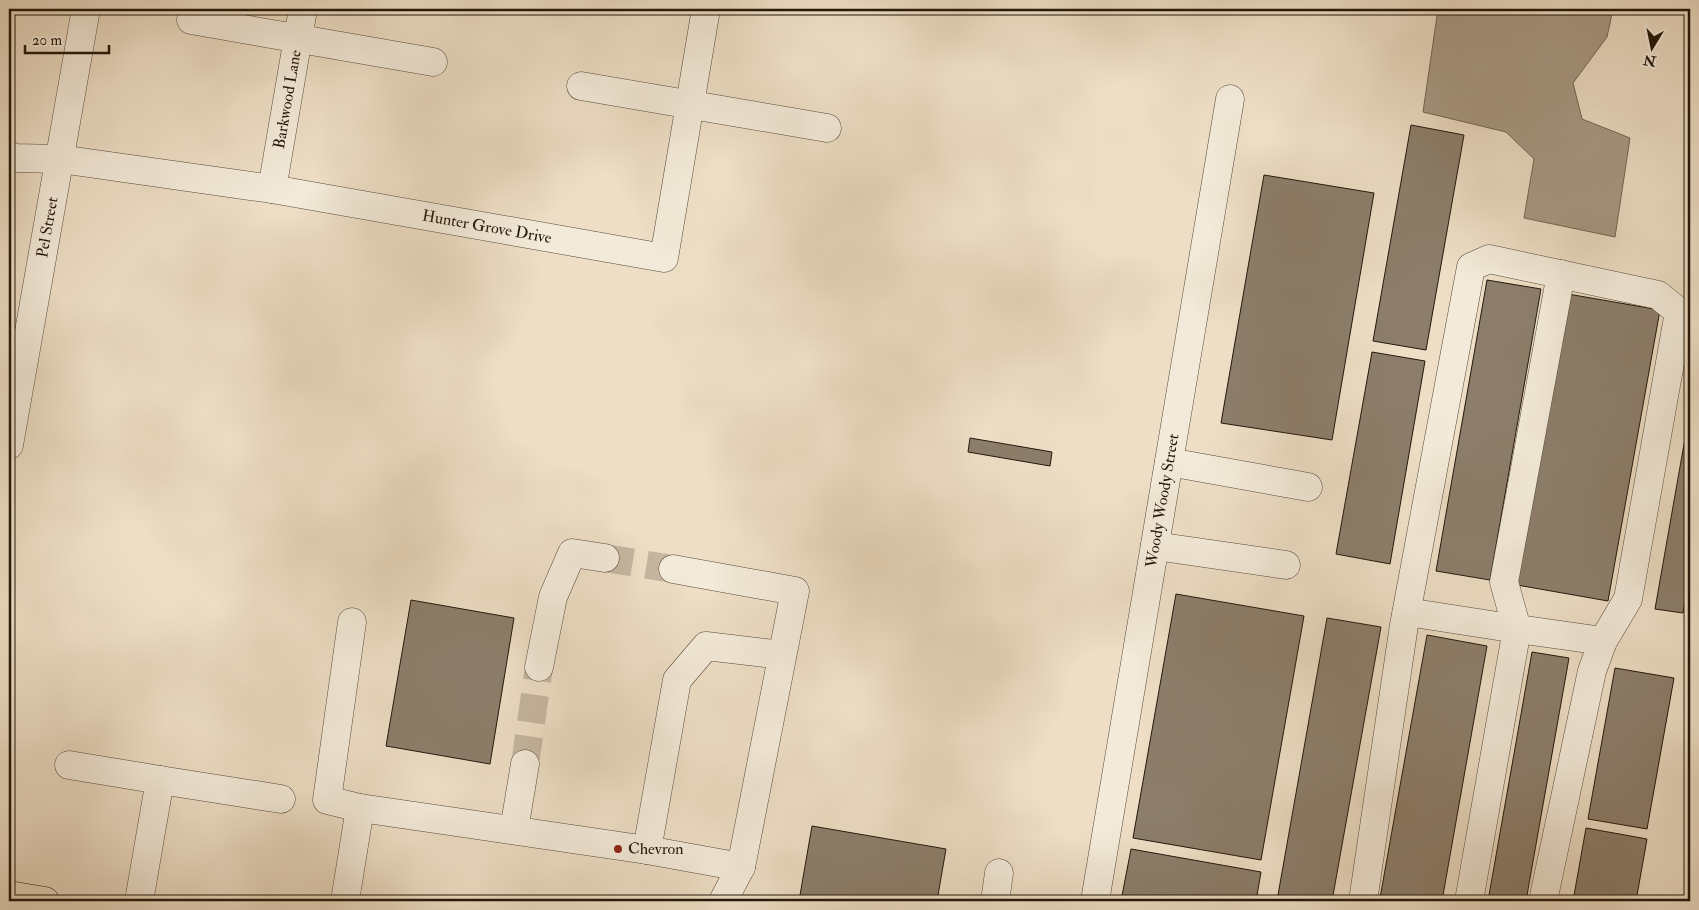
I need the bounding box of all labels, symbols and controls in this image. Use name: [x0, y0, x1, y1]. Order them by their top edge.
scale bar: [25, 22, 109, 54]
north arrow: [1626, 22, 1676, 72]
text: 20 m: [32, 31, 62, 50]
street label: Barkwood Lane: [269, 48, 306, 150]
text: N: [1642, 51, 1658, 70]
street label: Pel Street: [32, 195, 63, 259]
street label: Hunter Grove Drive: [421, 206, 553, 248]
street label: Woody Woody Street: [1141, 432, 1184, 570]
place label: Chevron: [628, 839, 684, 859]
marker: Chevron: [612, 843, 624, 855]

